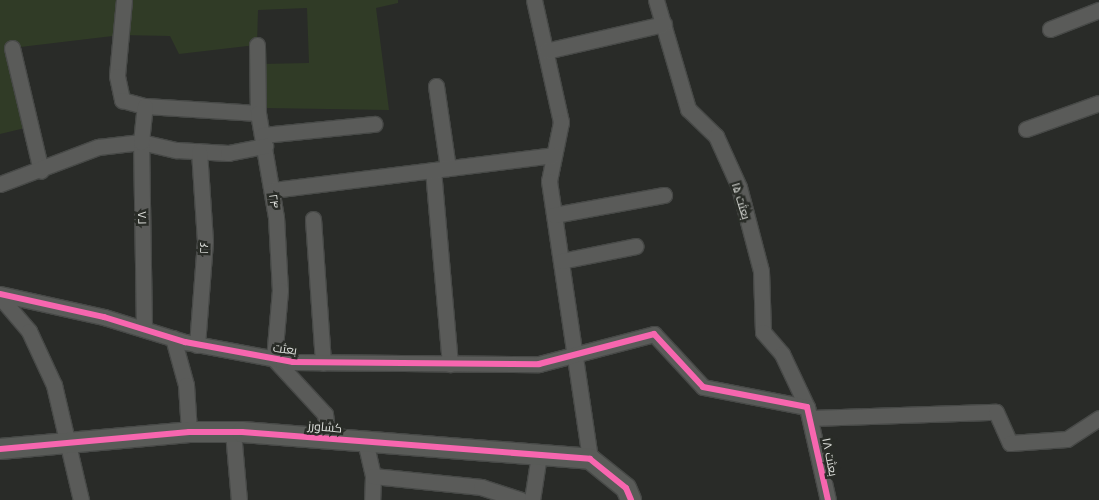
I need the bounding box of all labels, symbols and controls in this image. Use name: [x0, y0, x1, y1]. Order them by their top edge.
street label: بعثت ۱۵: [729, 181, 753, 221]
street label: ۲۴: [266, 193, 282, 209]
street label: ۲۸: [135, 211, 149, 225]
street label: ۲۶: [197, 242, 211, 254]
street label: بعثت: [272, 340, 298, 358]
street label: کشاورز: [307, 418, 343, 436]
street label: بعثت ۱۸: [819, 437, 841, 477]

